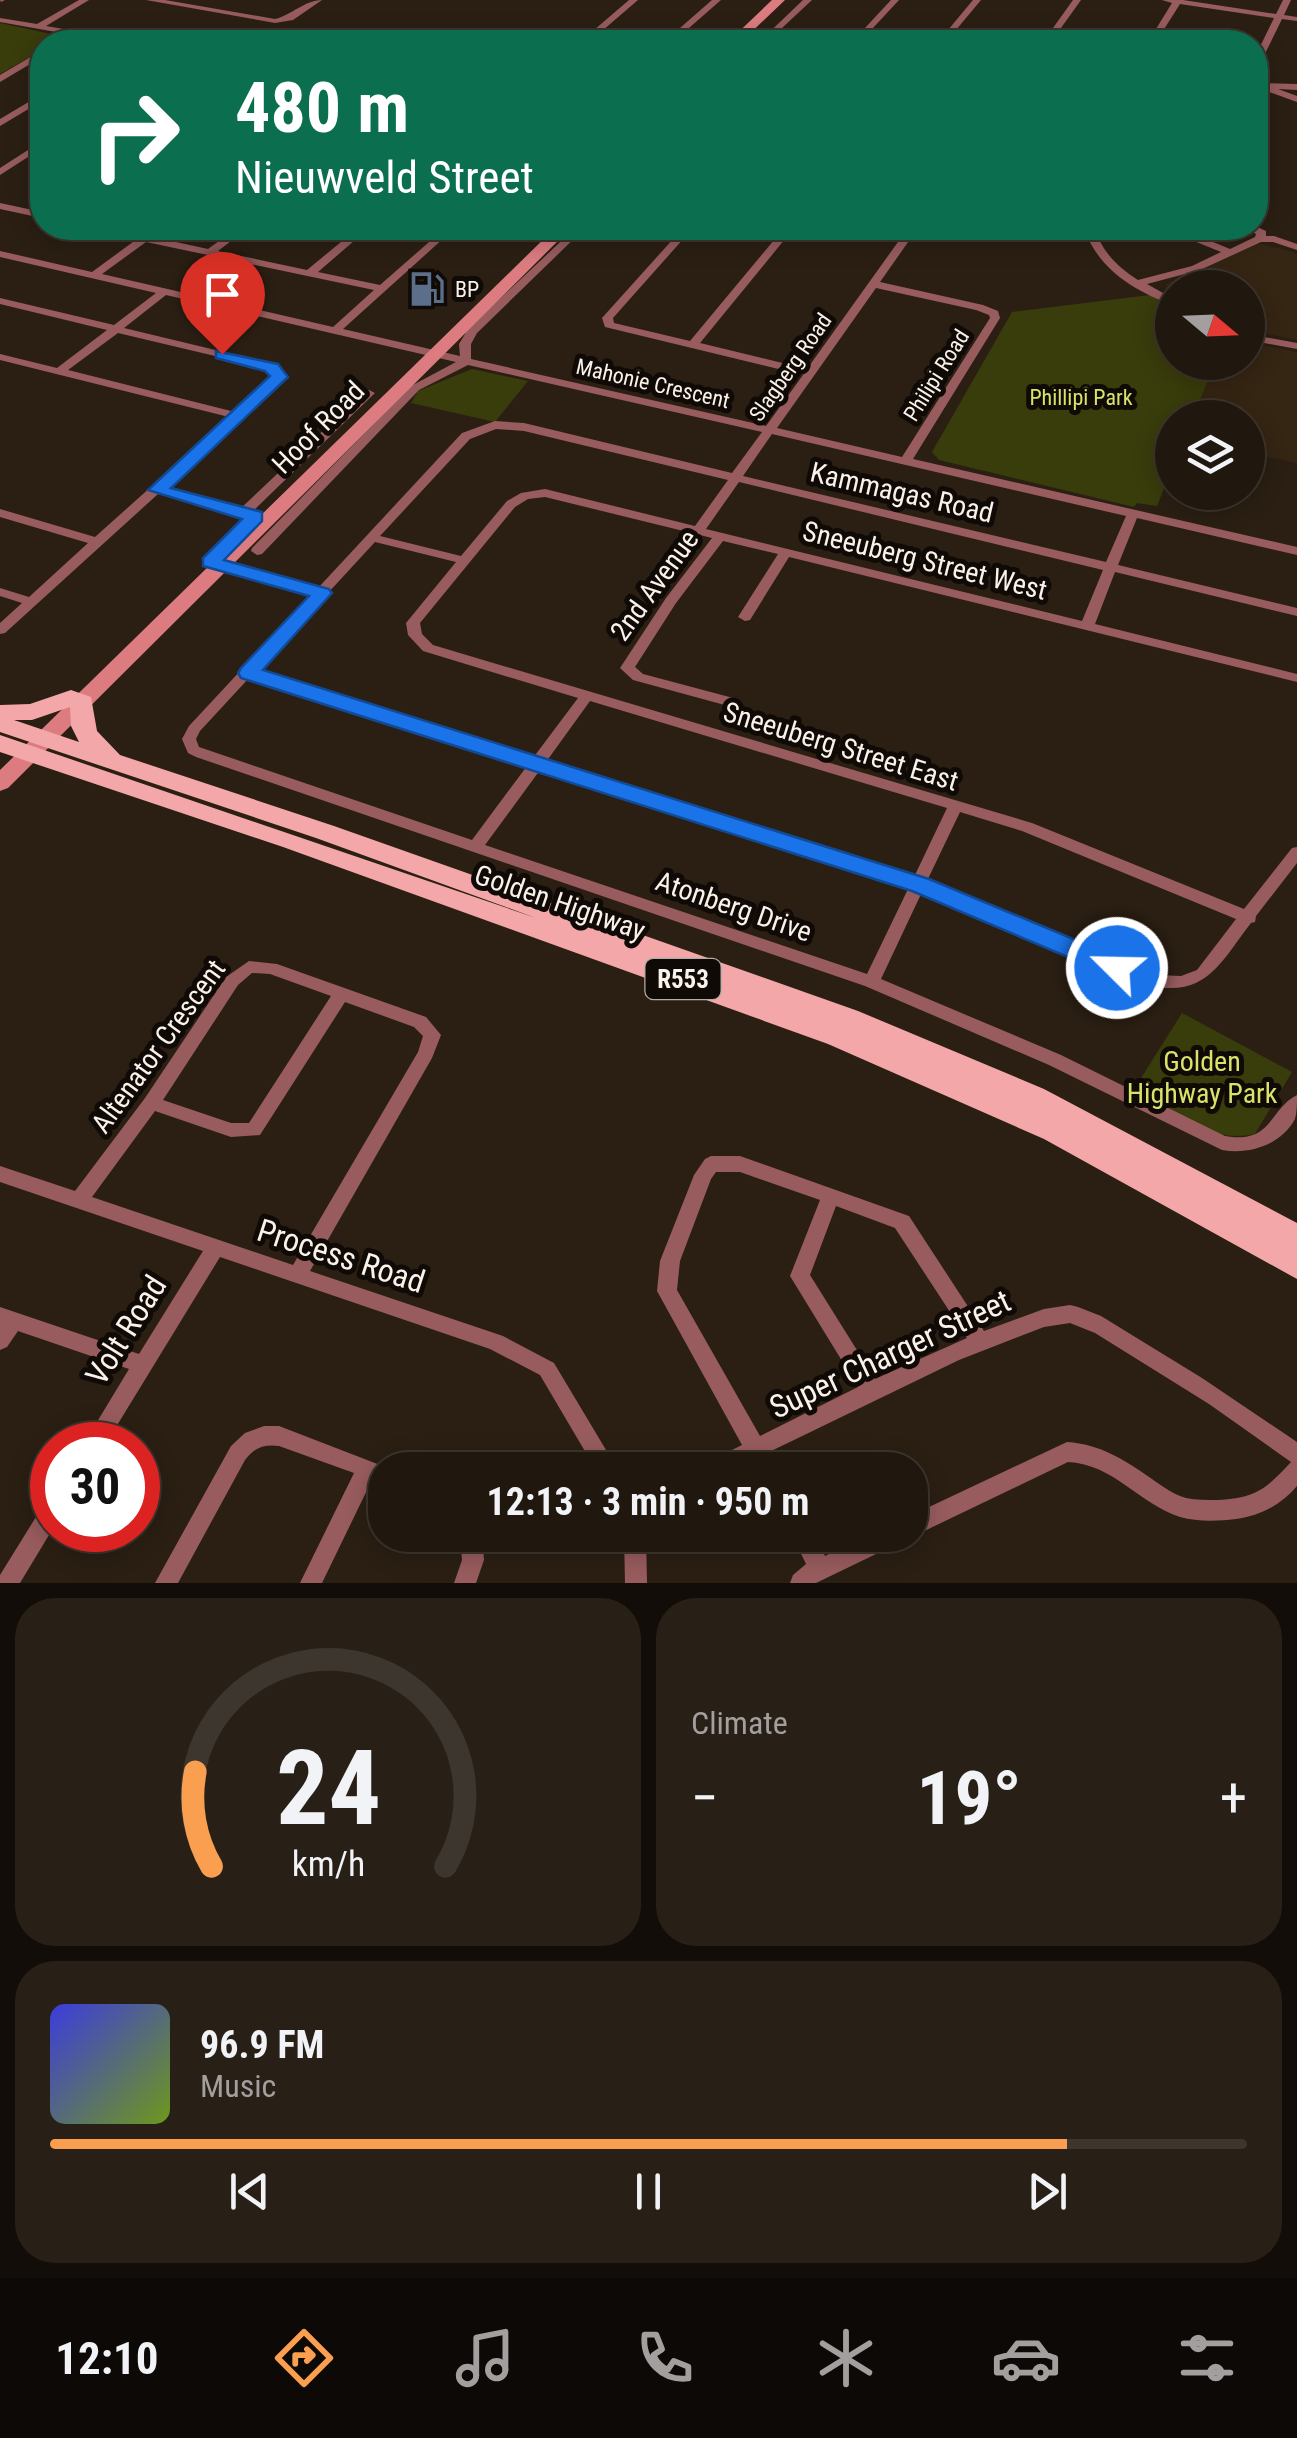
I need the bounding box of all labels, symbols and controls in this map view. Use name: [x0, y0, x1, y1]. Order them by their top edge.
text: 480 m: [235, 67, 409, 149]
icon: right: [70, 70, 200, 200]
text: Nieuwveld Street: [235, 151, 534, 204]
pin: [180, 252, 265, 355]
icon: arrive: [195, 267, 250, 322]
fuel station icon: BP: [408, 270, 446, 308]
north arrow: [1155, 270, 1265, 380]
map controls: [1155, 270, 1265, 510]
place label: BP: [455, 277, 479, 302]
street label: Slagberg Road: [744, 309, 837, 426]
street label: Philipi Road: [899, 325, 974, 426]
street label: Mahonie Crescent: [574, 354, 732, 413]
street label: Hoof Road: [265, 374, 371, 480]
park label: Phillipi Park: [1029, 385, 1133, 410]
button: layers: [1155, 400, 1265, 510]
street label: Kammagas Road: [807, 455, 997, 530]
street label: Sneeuberg Street West: [799, 514, 1050, 607]
street label: 2nd Avenue: [603, 524, 705, 647]
street label: Sneeuberg Street East: [719, 695, 962, 798]
street label: Golden Highway: [470, 858, 650, 947]
street label: Atonberg Drive: [651, 864, 816, 949]
position arrow: [1065, 916, 1169, 1020]
street label: Altenator Crescent: [85, 953, 232, 1139]
road number: R553: [646, 959, 720, 999]
park label: Golden Highway Park: [1127, 1045, 1278, 1110]
street label: Process Road: [252, 1211, 430, 1301]
street label: Volt Road: [78, 1268, 174, 1392]
street label: Super Charger Street: [764, 1282, 1016, 1426]
speed limit sign: 30: [30, 1422, 160, 1552]
text: 12:13 · 3 min · 950 m: [487, 1480, 809, 1524]
text: Climate: [691, 1704, 788, 1742]
text: 24: [275, 1728, 381, 1849]
text: 19°: [917, 1754, 1022, 1842]
text: −: [691, 1766, 719, 1830]
text: +: [1220, 1766, 1247, 1830]
text: km/h: [291, 1843, 365, 1885]
text: 96.9 FM: [200, 2023, 324, 2067]
text: Music: [200, 2067, 276, 2105]
icon: previous: [222, 2164, 277, 2219]
icon: pause: [621, 2164, 676, 2219]
icon: next: [1020, 2164, 1075, 2219]
icon: directions: [269, 2323, 339, 2393]
icon: music: [450, 2323, 520, 2393]
icon: phone: [630, 2323, 700, 2393]
icon: climate: [811, 2323, 881, 2393]
icon: car: [991, 2323, 1061, 2393]
icon: filters: [1172, 2323, 1242, 2393]
text: 12:10: [55, 2332, 159, 2385]

